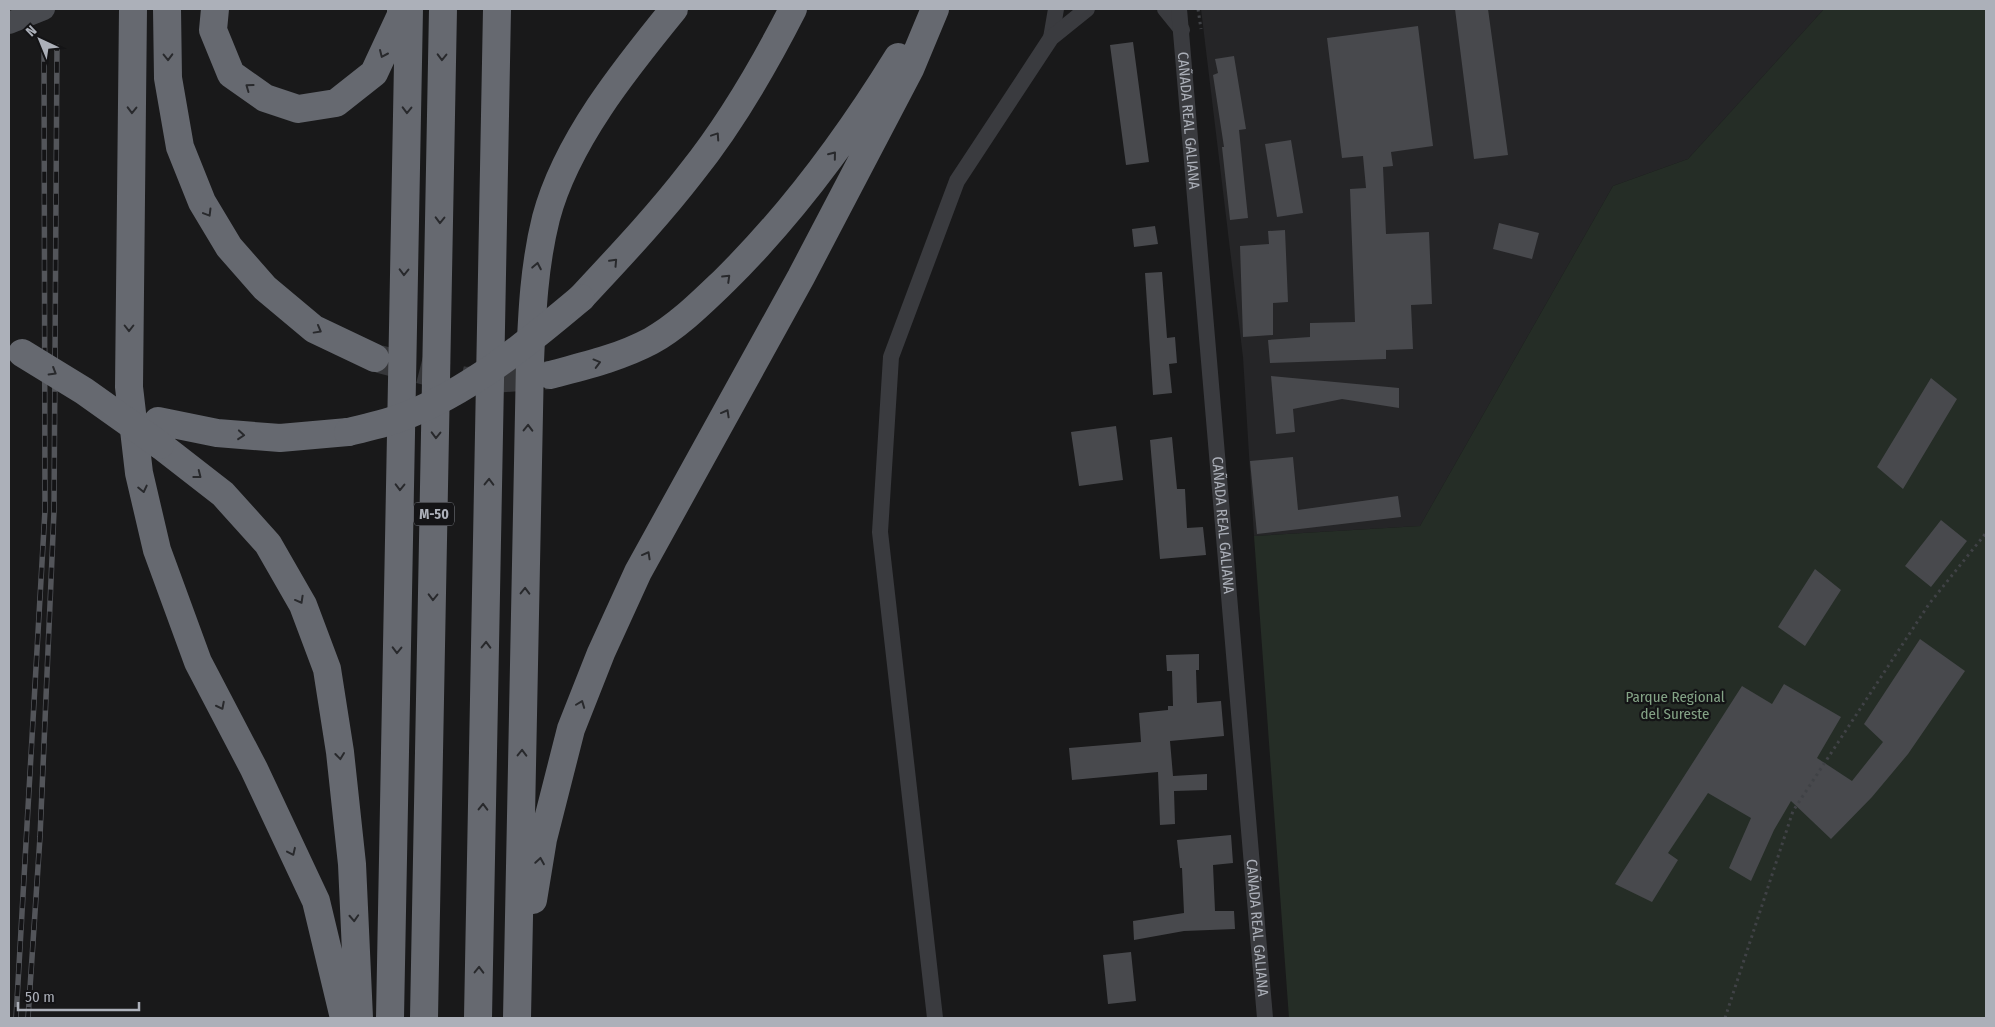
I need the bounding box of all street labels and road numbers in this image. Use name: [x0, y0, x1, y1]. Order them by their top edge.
street label: CAÑADA REAL GALIANA: [1174, 51, 1203, 190]
street label: CAÑADA REAL GALIANA: [1208, 456, 1238, 595]
road number: M-50: [414, 502, 454, 526]
street label: CAÑADA REAL GALIANA: [1242, 858, 1272, 997]

